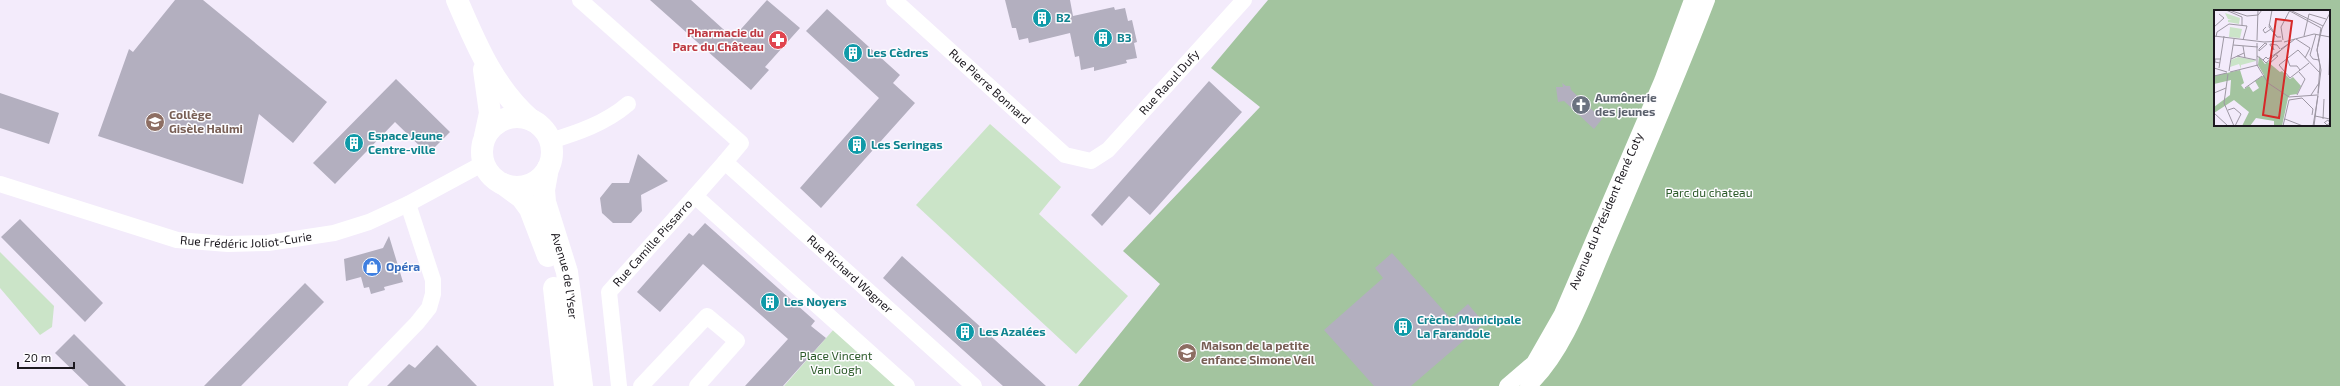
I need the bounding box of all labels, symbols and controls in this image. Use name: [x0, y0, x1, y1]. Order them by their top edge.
building icon: B2: [1031, 7, 1053, 29]
place label: B2: [1056, 10, 1071, 24]
inset map: [2214, 10, 2330, 126]
place label: Pharmacie du Parc du Château: [672, 25, 764, 53]
building icon: B3: [1092, 27, 1114, 49]
pharmacy icon: Pharmacie du Parc du Château: [767, 29, 789, 51]
place label: B3: [1117, 30, 1132, 44]
building icon: Les Cèdres: [842, 42, 864, 64]
place label: Les Cèdres: [867, 45, 928, 59]
street label: Rue Pierre Bonnard: [947, 45, 1034, 126]
street label: Rue Raoul Dufy: [1136, 46, 1202, 117]
place label: Aumônerie des jeunes: [1595, 90, 1657, 119]
church icon: Aumônerie des jeunes: [1570, 94, 1592, 116]
place label: Collège Gisèle Halimi: [169, 107, 243, 135]
school or university icon: Collège Gisèle Halimi: [144, 111, 166, 133]
place label: Espace Jeune Centre-ville: [368, 128, 443, 156]
street label: Avenue du Président René Coty: [1566, 130, 1645, 291]
building icon: Espace Jeune Centre-ville: [343, 132, 365, 154]
building icon: Les Seringas: [846, 134, 868, 156]
place label: Les Seringas: [871, 137, 943, 151]
park label: Parc du chateau: [1665, 185, 1753, 199]
street label: Rue Camille Pissarro: [609, 196, 695, 289]
street label: Rue Frédéric Joliot-Curie: [180, 228, 313, 250]
street label: Avenue de l'Yser: [549, 231, 581, 320]
street label: Rue Richard Wagner: [805, 232, 896, 316]
shop icon: Opéra: [361, 256, 383, 278]
place label: Opéra: [386, 259, 420, 273]
building icon: Les Noyers: [759, 291, 781, 313]
place label: Les Noyers: [784, 294, 847, 309]
place label: Crèche Municipale La Farandole: [1417, 312, 1522, 340]
building icon: Crèche Municipale La Farandole: [1392, 316, 1414, 338]
building icon: Les Azalées: [954, 321, 976, 343]
place label: Les Azalées: [979, 324, 1046, 338]
place label: Maison de la petite enfance Simone Veil: [1201, 338, 1315, 366]
school or university icon: Maison de la petite enfance Simone Veil: [1176, 342, 1198, 364]
scale bar: [18, 344, 74, 370]
park label: Place Vincent Van Gogh: [800, 348, 873, 376]
text: 20 m: [24, 350, 51, 364]

